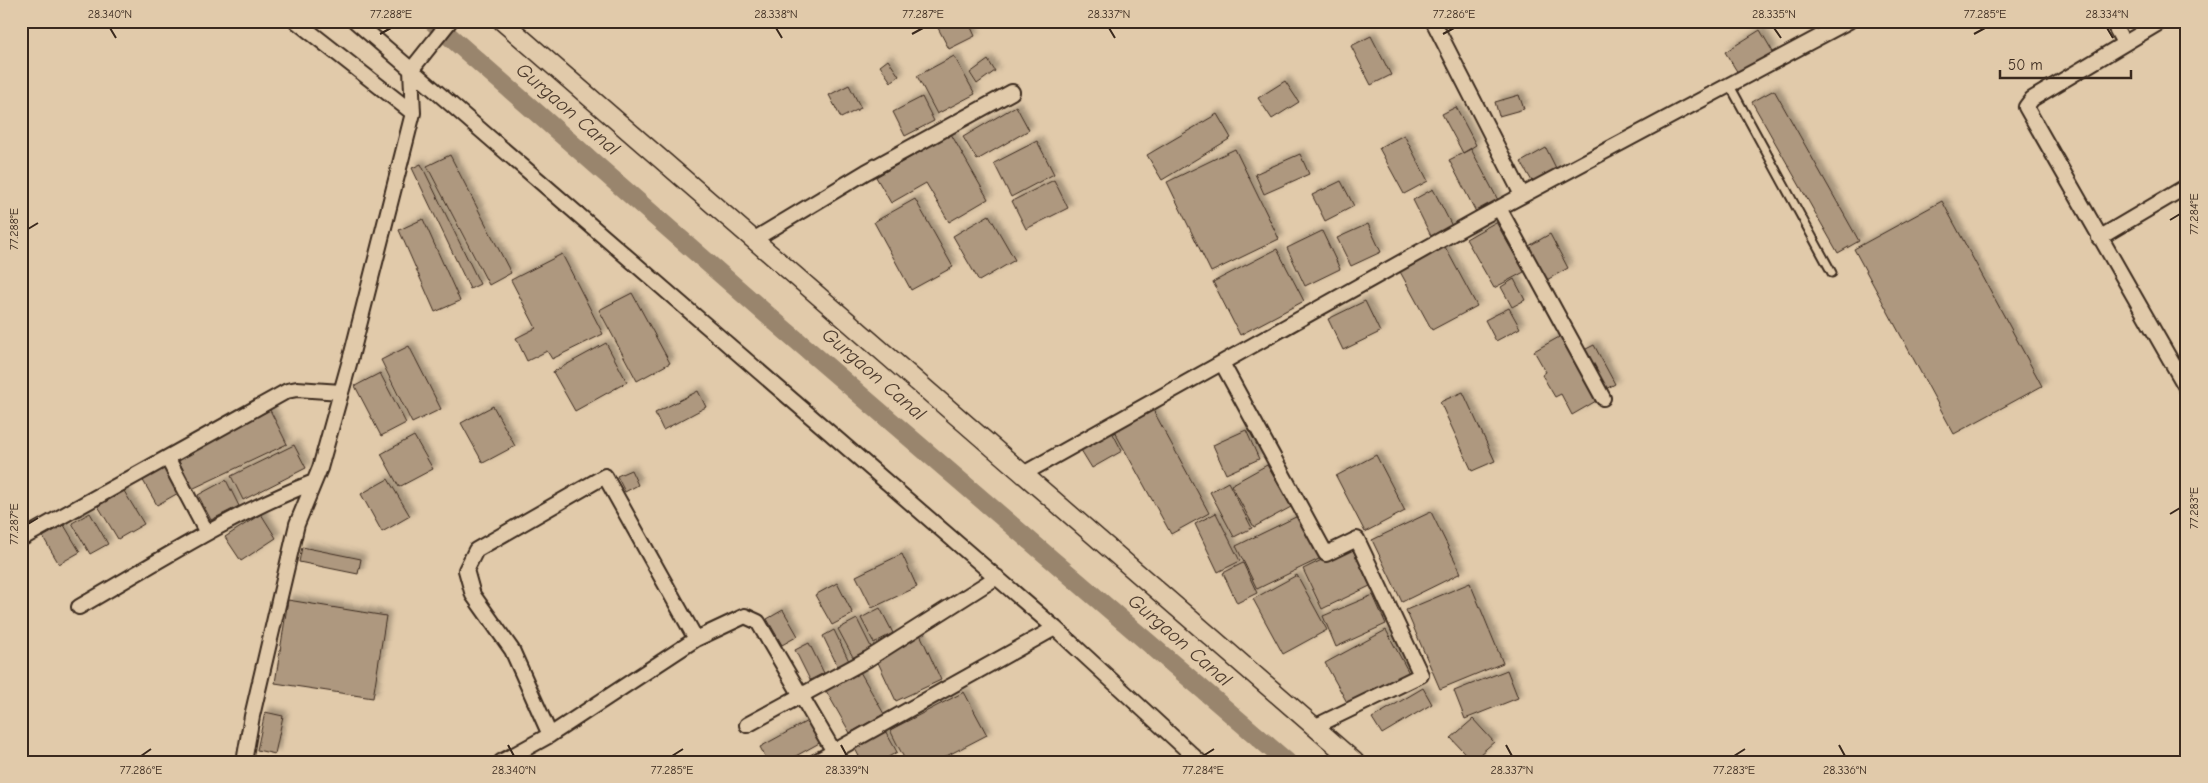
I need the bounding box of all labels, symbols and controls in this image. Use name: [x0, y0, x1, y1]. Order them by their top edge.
text: 28.340°N: [88, 7, 132, 21]
text: 77.288°E: [370, 7, 412, 21]
text: 28.338°N: [754, 7, 798, 21]
text: 77.287°E: [902, 7, 944, 21]
text: 28.337°N: [1088, 7, 1130, 21]
text: 77.286°E: [1433, 7, 1475, 21]
text: 28.335°N: [1752, 7, 1796, 21]
text: 77.285°E: [1964, 7, 2006, 21]
text: 28.334°N: [2085, 7, 2129, 21]
scale bar: [2000, 48, 2132, 80]
text: 50 m: [2008, 56, 2043, 74]
water label: Gurgaon Canal: [512, 58, 625, 161]
text: 77.284°E: [2187, 193, 2201, 235]
text: 77.288°E: [7, 208, 21, 250]
water label: Gurgaon Canal: [818, 323, 931, 426]
text: 77.283°E: [2187, 487, 2201, 529]
text: 77.287°E: [7, 503, 21, 545]
water label: Gurgaon Canal: [1124, 589, 1237, 692]
text: 77.286°E: [120, 763, 162, 777]
text: 28.340°N: [492, 763, 536, 777]
text: 77.285°E: [651, 763, 693, 777]
text: 28.339°N: [825, 763, 869, 777]
text: 77.284°E: [1182, 763, 1224, 777]
text: 28.337°N: [1491, 763, 1533, 777]
text: 77.283°E: [1713, 763, 1755, 777]
text: 28.336°N: [1823, 763, 1867, 777]

